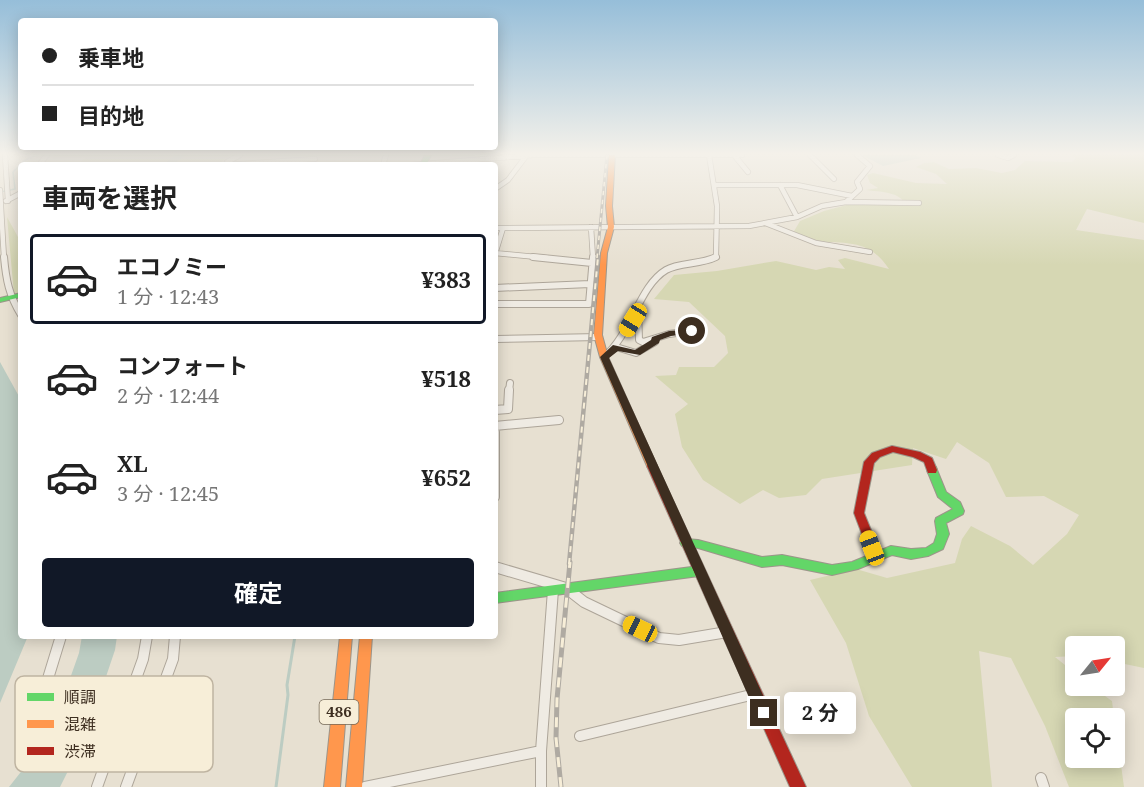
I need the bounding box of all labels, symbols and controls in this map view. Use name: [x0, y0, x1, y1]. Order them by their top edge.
text: 乗車地: [78, 42, 144, 72]
text: 目的地: [78, 100, 144, 130]
text: 車両を選択: [42, 179, 177, 216]
text: エコノミー: [117, 251, 227, 281]
icon: car: [45, 252, 99, 306]
text: ¥383: [421, 264, 471, 294]
text: 1 分 · 12:43: [117, 283, 219, 310]
car: [616, 300, 650, 340]
route start: [678, 317, 705, 344]
text: コンフォート: [117, 350, 248, 380]
icon: car: [45, 351, 99, 405]
text: ¥518: [421, 363, 471, 393]
text: 2 分 · 12:44: [117, 382, 219, 409]
text: XL: [117, 448, 148, 478]
icon: car: [45, 450, 99, 504]
text: ¥652: [421, 462, 471, 492]
text: 3 分 · 12:45: [117, 480, 219, 507]
car: [857, 528, 887, 568]
button: 確定: [42, 558, 474, 627]
car: [620, 613, 660, 645]
north arrow: [1065, 636, 1125, 696]
map controls: [1065, 636, 1125, 768]
legend: [15, 676, 213, 772]
text: 順調: [64, 686, 96, 708]
callout: 2 分: [785, 692, 857, 734]
route end: [750, 699, 777, 726]
text: 2 分: [802, 699, 838, 726]
road number: 486: [320, 700, 358, 724]
button: locate: [1065, 708, 1125, 768]
text: 混雑: [64, 713, 96, 735]
text: 渋滞: [64, 740, 96, 762]

